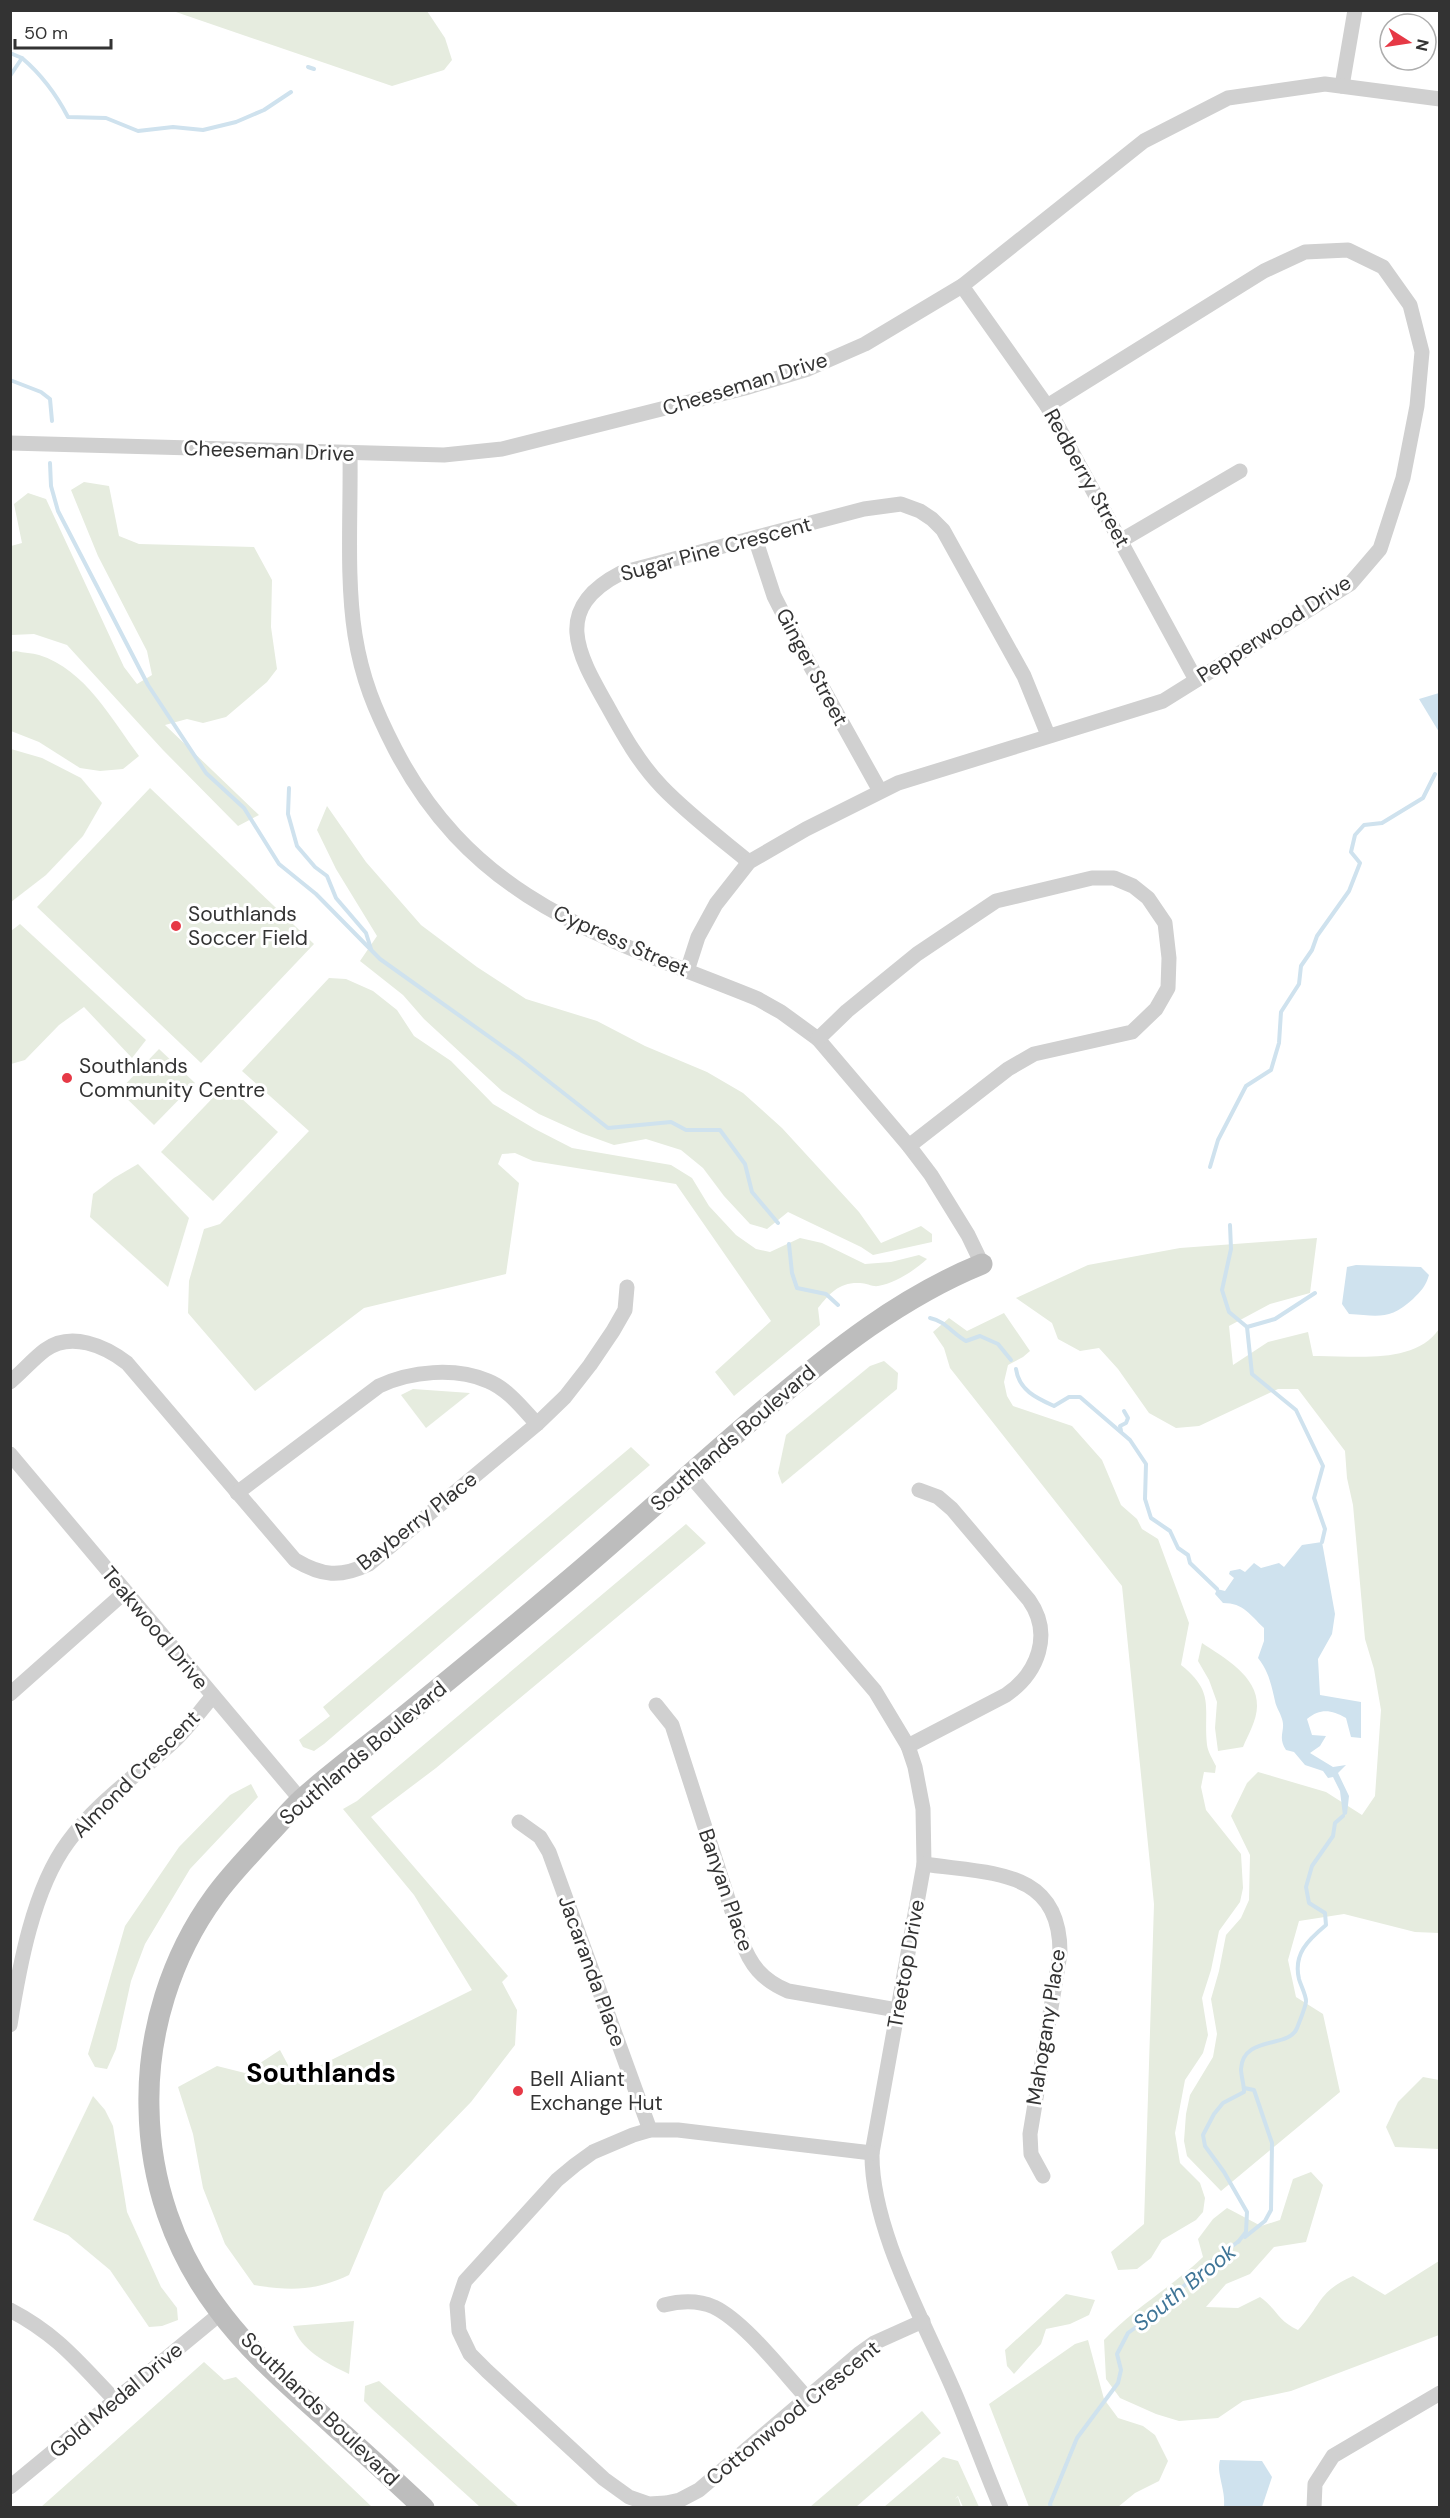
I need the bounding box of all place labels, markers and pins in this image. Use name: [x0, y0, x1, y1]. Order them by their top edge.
place label: Southlands Soccer Field: [188, 900, 308, 952]
marker: Southlands Soccer Field: [169, 919, 183, 933]
place label: Southlands Community Centre: [79, 1052, 265, 1104]
marker: Southlands Community Centre: [60, 1071, 74, 1085]
place label: Bell Aliant Exchange Hut: [530, 2065, 663, 2117]
marker: Bell Aliant Exchange Hut: [511, 2084, 525, 2098]

